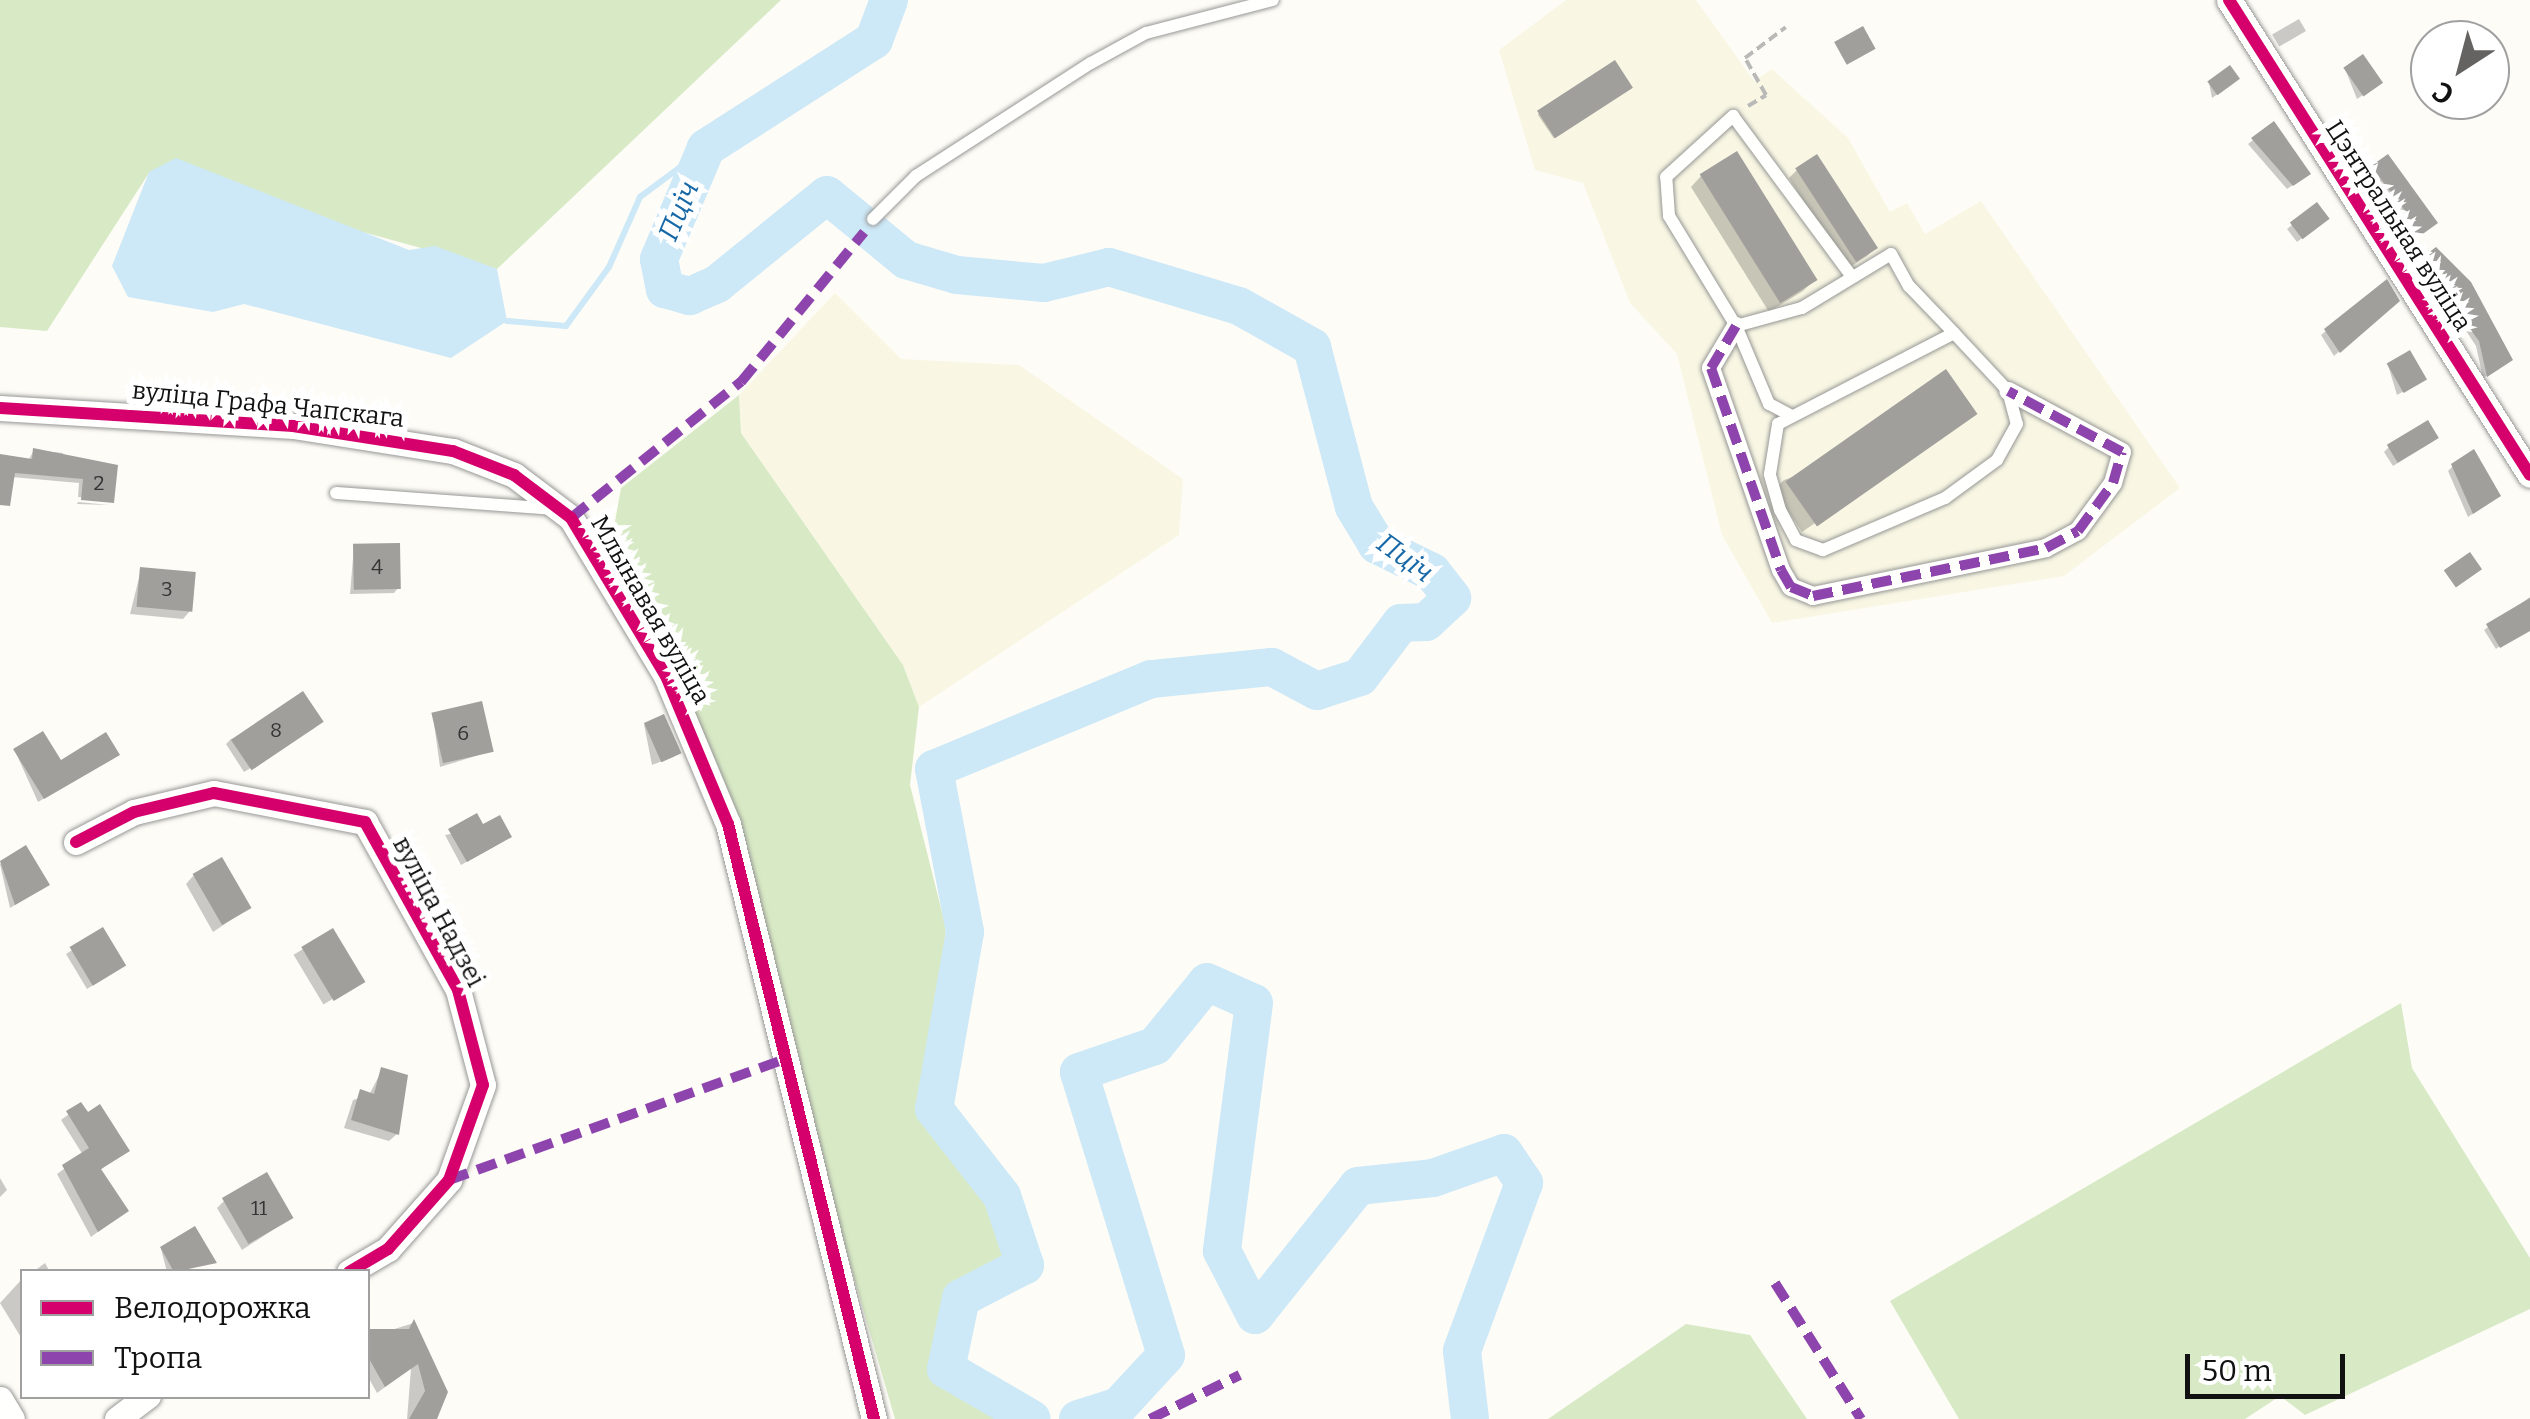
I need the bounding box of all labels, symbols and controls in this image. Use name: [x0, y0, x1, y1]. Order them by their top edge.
north arrow: [2410, 20, 2510, 120]
text: С: [2426, 75, 2460, 112]
street label: Цэнтральная вуліца: [2319, 115, 2477, 337]
water label: Пціч: [652, 176, 706, 246]
street label: вуліца Графа Чапскага: [130, 376, 406, 434]
house number: 2: [94, 471, 104, 495]
street label: Млынавая вуліца: [584, 511, 716, 709]
water label: Пціч: [1370, 526, 1440, 590]
house number: 4: [371, 555, 383, 579]
house number: 3: [161, 577, 173, 601]
house number: 8: [270, 718, 282, 742]
house number: 6: [457, 721, 469, 745]
street label: вуліца Надзеі: [386, 832, 490, 992]
house number: 11: [251, 1196, 267, 1220]
legend: [20, 1269, 370, 1399]
text: Велодорожка: [114, 1290, 311, 1326]
scale bar: [2190, 1334, 2350, 1396]
text: Тропа: [114, 1340, 202, 1376]
text: 50 m: [2202, 1353, 2272, 1389]

